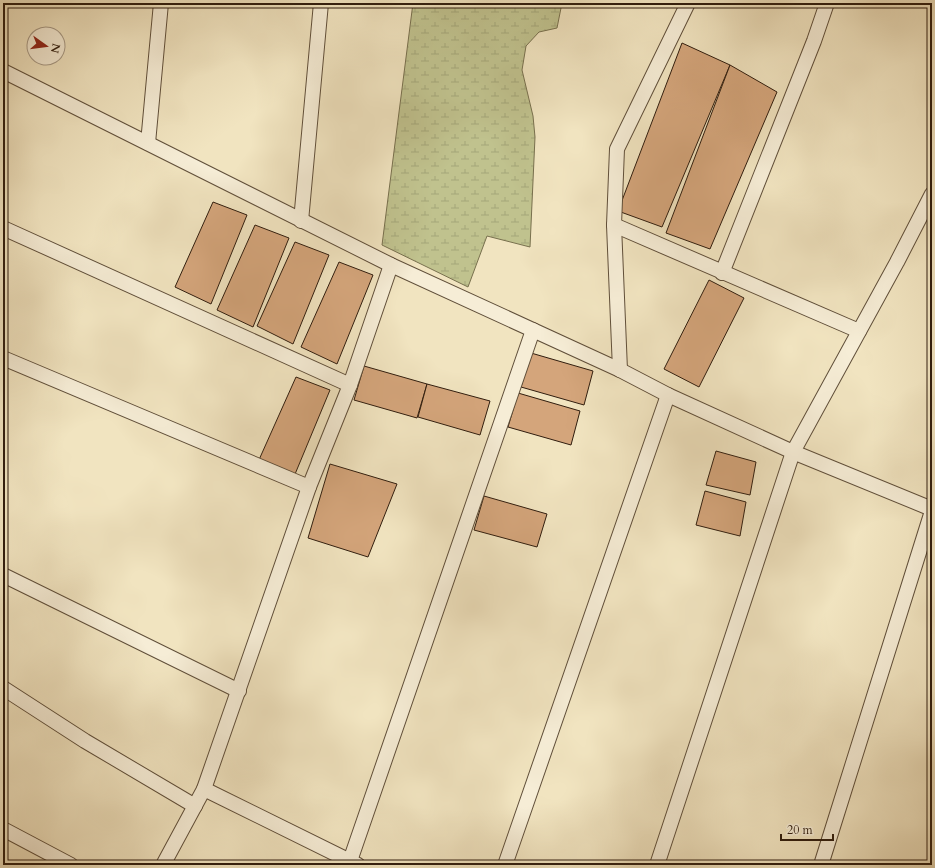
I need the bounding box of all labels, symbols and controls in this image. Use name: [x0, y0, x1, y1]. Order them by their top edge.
north arrow: [26, 26, 66, 66]
text: N: [47, 42, 64, 55]
scale bar: [781, 816, 833, 842]
text: 20 m: [787, 822, 814, 838]

